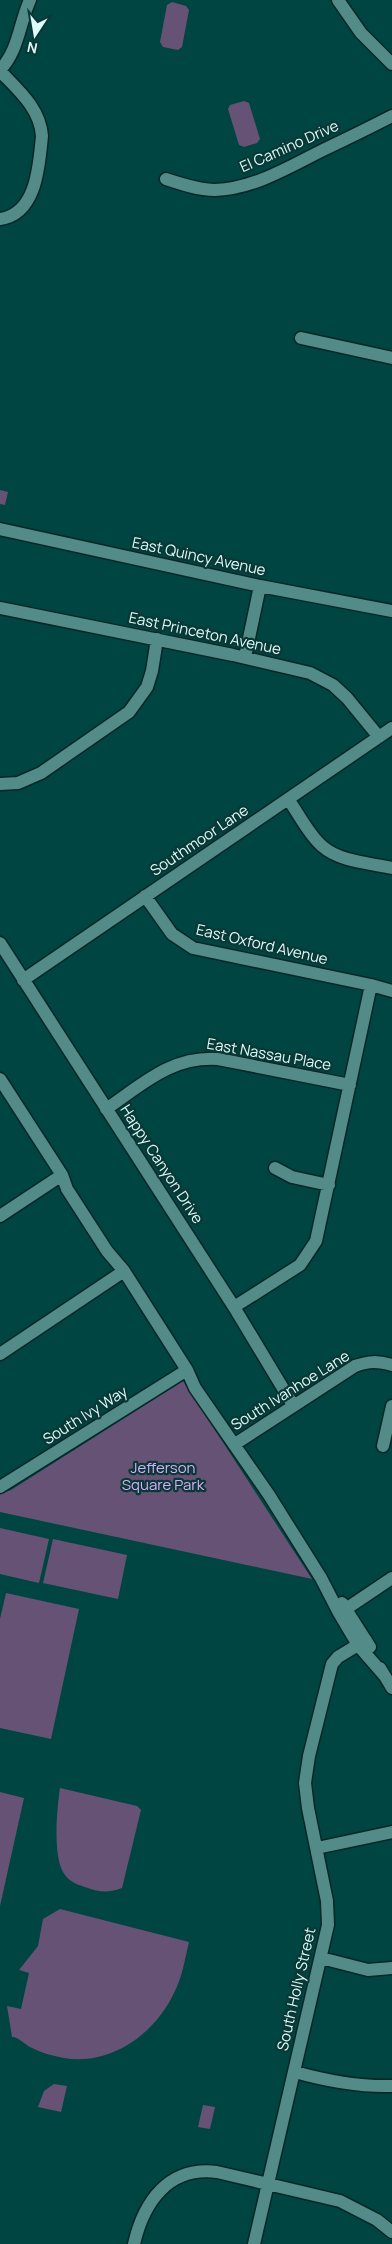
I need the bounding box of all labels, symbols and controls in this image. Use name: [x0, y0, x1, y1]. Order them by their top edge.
north arrow: [10, 10, 60, 60]
text: N: [25, 38, 39, 59]
street label: El Camino Drive: [236, 115, 342, 177]
street label: East Quincy Avenue: [130, 532, 268, 580]
street label: East Princeton Avenue: [127, 607, 283, 659]
street label: Southmoor Lane: [146, 799, 252, 881]
street label: East Oxford Avenue: [194, 919, 330, 969]
street label: East Nassau Place: [205, 1033, 333, 1075]
street label: Happy Canyon Drive: [116, 1100, 209, 1228]
street label: South Ivanhoe Lane: [227, 1345, 353, 1435]
street label: South Ivy Way: [39, 1381, 131, 1449]
park label: Jefferson Square Park: [122, 1457, 205, 1495]
street label: South Holly Street: [272, 1925, 320, 2053]

